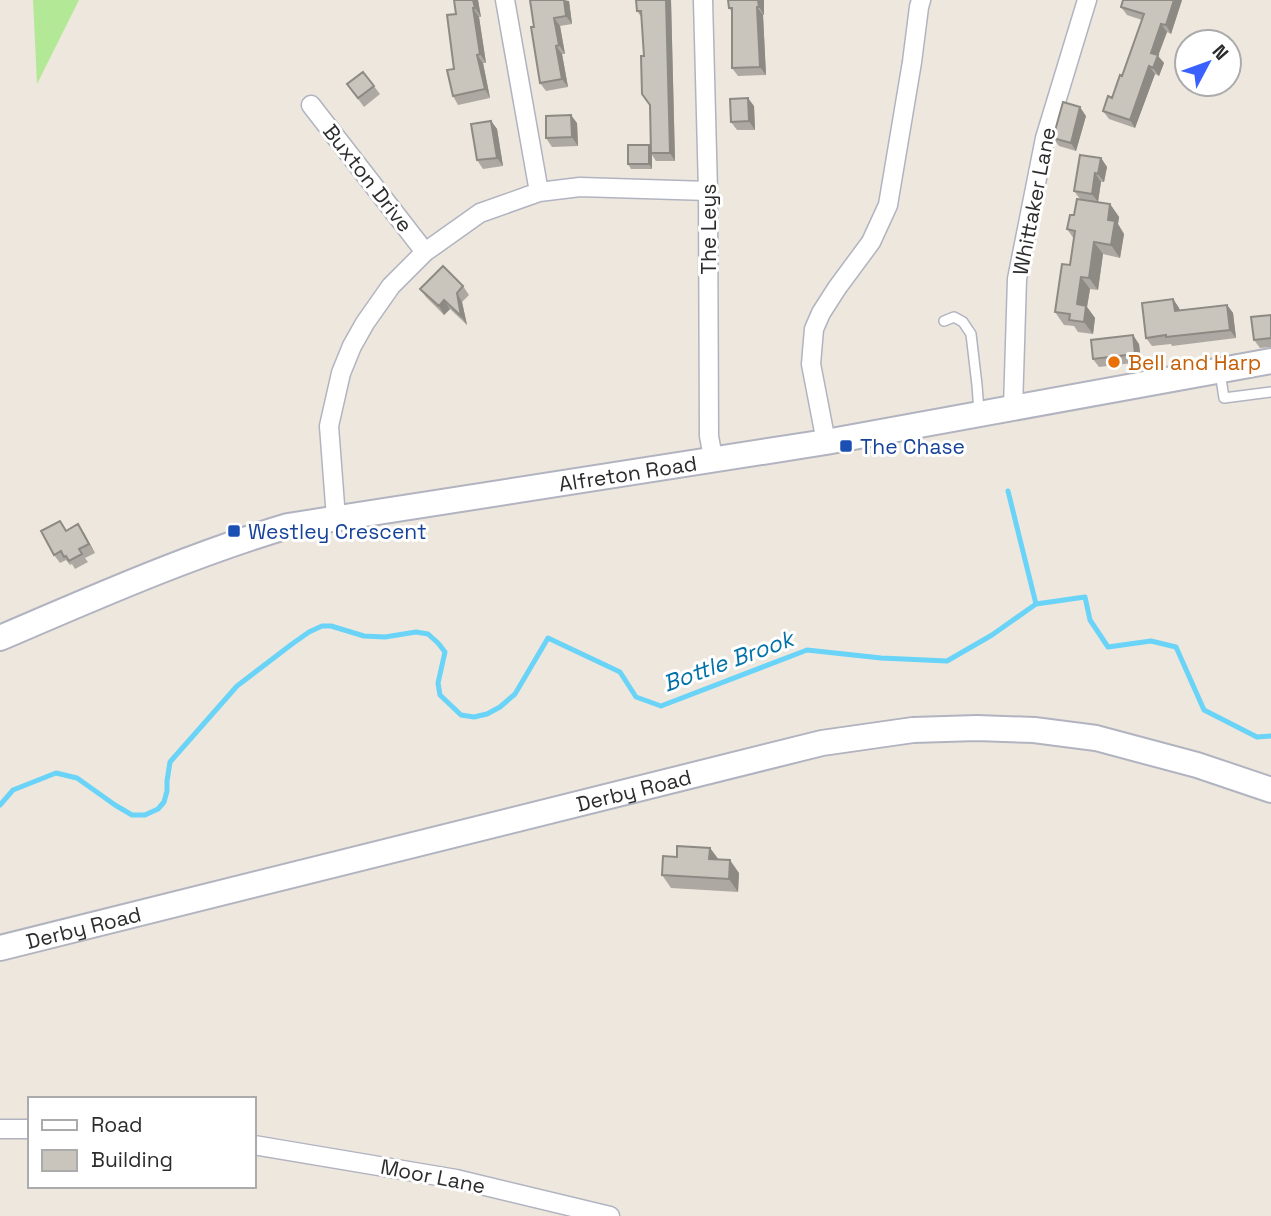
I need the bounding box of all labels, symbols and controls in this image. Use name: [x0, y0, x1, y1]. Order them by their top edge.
north arrow: [1173, 28, 1243, 98]
text: N: [1207, 39, 1234, 65]
street label: Buxton Drive: [317, 118, 419, 238]
street label: Whittaker Lane: [1006, 125, 1062, 277]
street label: The Leys: [695, 184, 722, 274]
place label: Bell and Harp: [1128, 349, 1261, 376]
marker: Bell and Harp: [1106, 354, 1122, 370]
place label: The Chase: [860, 433, 965, 460]
marker: The Chase: [838, 438, 854, 454]
street label: Alfreton Road: [557, 449, 699, 497]
place label: Westley Crescent: [248, 518, 427, 545]
marker: Westley Crescent: [226, 523, 242, 539]
water label: Bottle Brook: [659, 623, 800, 698]
street label: Derby Road: [573, 763, 694, 817]
street label: Derby Road: [23, 900, 144, 955]
legend: [28, 1097, 256, 1188]
text: Road: [91, 1111, 143, 1138]
text: Building: [91, 1146, 173, 1173]
street label: Moor Lane: [378, 1153, 488, 1199]

